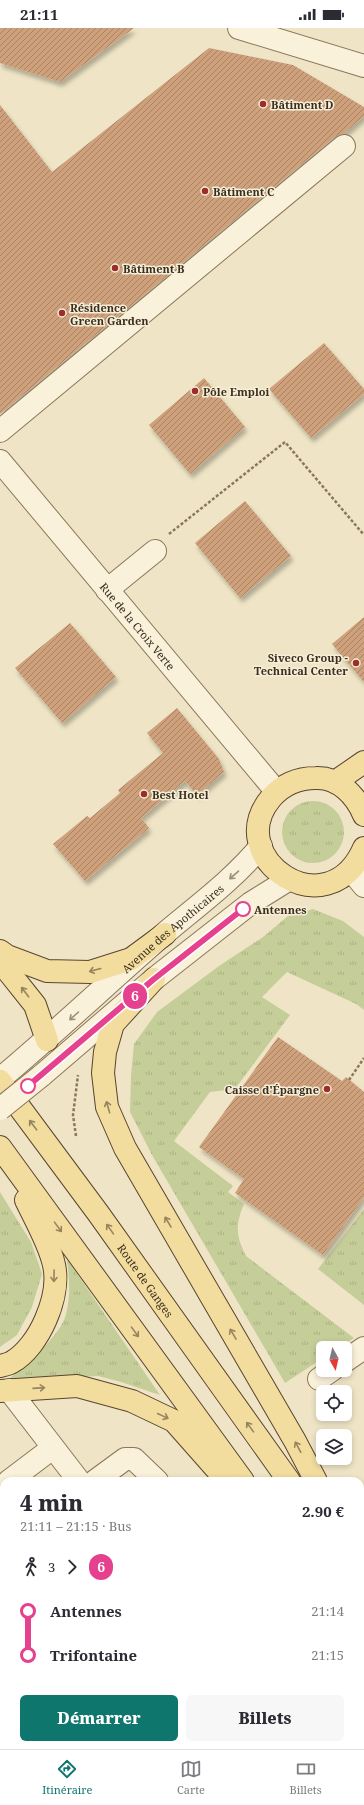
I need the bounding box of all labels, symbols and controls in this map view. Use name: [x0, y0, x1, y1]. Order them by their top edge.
text: 21:11: [20, 4, 58, 24]
place label: Bâtiment D: [271, 97, 334, 112]
marker: Bâtiment D: [258, 99, 268, 109]
place label: Bâtiment C: [213, 184, 274, 199]
marker: Bâtiment C: [200, 186, 210, 196]
place label: Bâtiment B: [123, 261, 185, 276]
marker: Bâtiment B: [110, 263, 120, 273]
place label: Résidence Green Garden: [70, 300, 149, 328]
marker: Résidence Green Garden: [57, 308, 67, 318]
place label: Pôle Emploi: [203, 384, 270, 399]
marker: Pôle Emploi: [190, 386, 200, 396]
street label: Rue de la Croix Verte: [97, 579, 179, 673]
place label: Siveco Group - Technical Center: [254, 650, 349, 678]
marker: Siveco Group - Technical Center: [351, 658, 361, 668]
place label: Best Hotel: [152, 787, 209, 802]
marker: Best Hotel: [139, 789, 149, 799]
one-way arrow: [229, 870, 240, 879]
street label: Avenue des Apothicaires: [118, 880, 226, 976]
marker: Antennes: [235, 901, 251, 917]
place label: Antennes: [254, 902, 307, 917]
one-way arrow: [88, 967, 101, 975]
line badge: 6: [122, 983, 148, 1009]
text: 6: [131, 986, 139, 1005]
one-way arrow: [21, 987, 30, 998]
one-way arrow: [68, 1011, 79, 1020]
unlabelled marker: [20, 1078, 36, 1094]
place label: Caisse d'Épargne: [225, 1082, 319, 1097]
marker: Caisse d'Épargne: [322, 1084, 332, 1094]
one-way arrow: [104, 1100, 111, 1113]
one-way arrow: [28, 1119, 37, 1130]
one-way arrow: [163, 1216, 171, 1228]
one-way arrow: [54, 1221, 62, 1232]
one-way arrow: [106, 1224, 114, 1235]
street label: Route de Ganges: [115, 1241, 177, 1320]
one-way arrow: [50, 1269, 58, 1282]
one-way arrow: [131, 1326, 139, 1337]
one-way arrow: [229, 1328, 237, 1340]
north arrow: [316, 1341, 352, 1377]
map controls: [316, 1341, 352, 1465]
one-way arrow: [32, 1385, 45, 1392]
button: locate: [316, 1385, 352, 1421]
one-way arrow: [157, 1413, 169, 1420]
one-way arrow: [246, 1421, 254, 1432]
button: layers: [316, 1429, 352, 1465]
one-way arrow: [294, 1441, 301, 1453]
text: 4 min: [20, 1487, 83, 1517]
text: 2.90 €: [302, 1501, 344, 1521]
text: 21:11 – 21:15 · Bus: [20, 1517, 131, 1535]
icon: walk: [20, 1556, 42, 1578]
icon: forward: [61, 1556, 83, 1578]
text: 6: [97, 1557, 105, 1576]
text: 3: [48, 1558, 55, 1576]
text: Antennes: [50, 1601, 122, 1621]
text: 21:14: [311, 1602, 344, 1620]
text: Trifontaine: [50, 1645, 137, 1665]
text: 21:15: [311, 1646, 344, 1664]
button: Démarrer: [20, 1695, 178, 1741]
button: Billets: [186, 1695, 344, 1741]
tab: Itinéraire: [42, 1758, 92, 1797]
tab: Carte: [177, 1758, 205, 1797]
tab: Billets: [289, 1758, 322, 1797]

